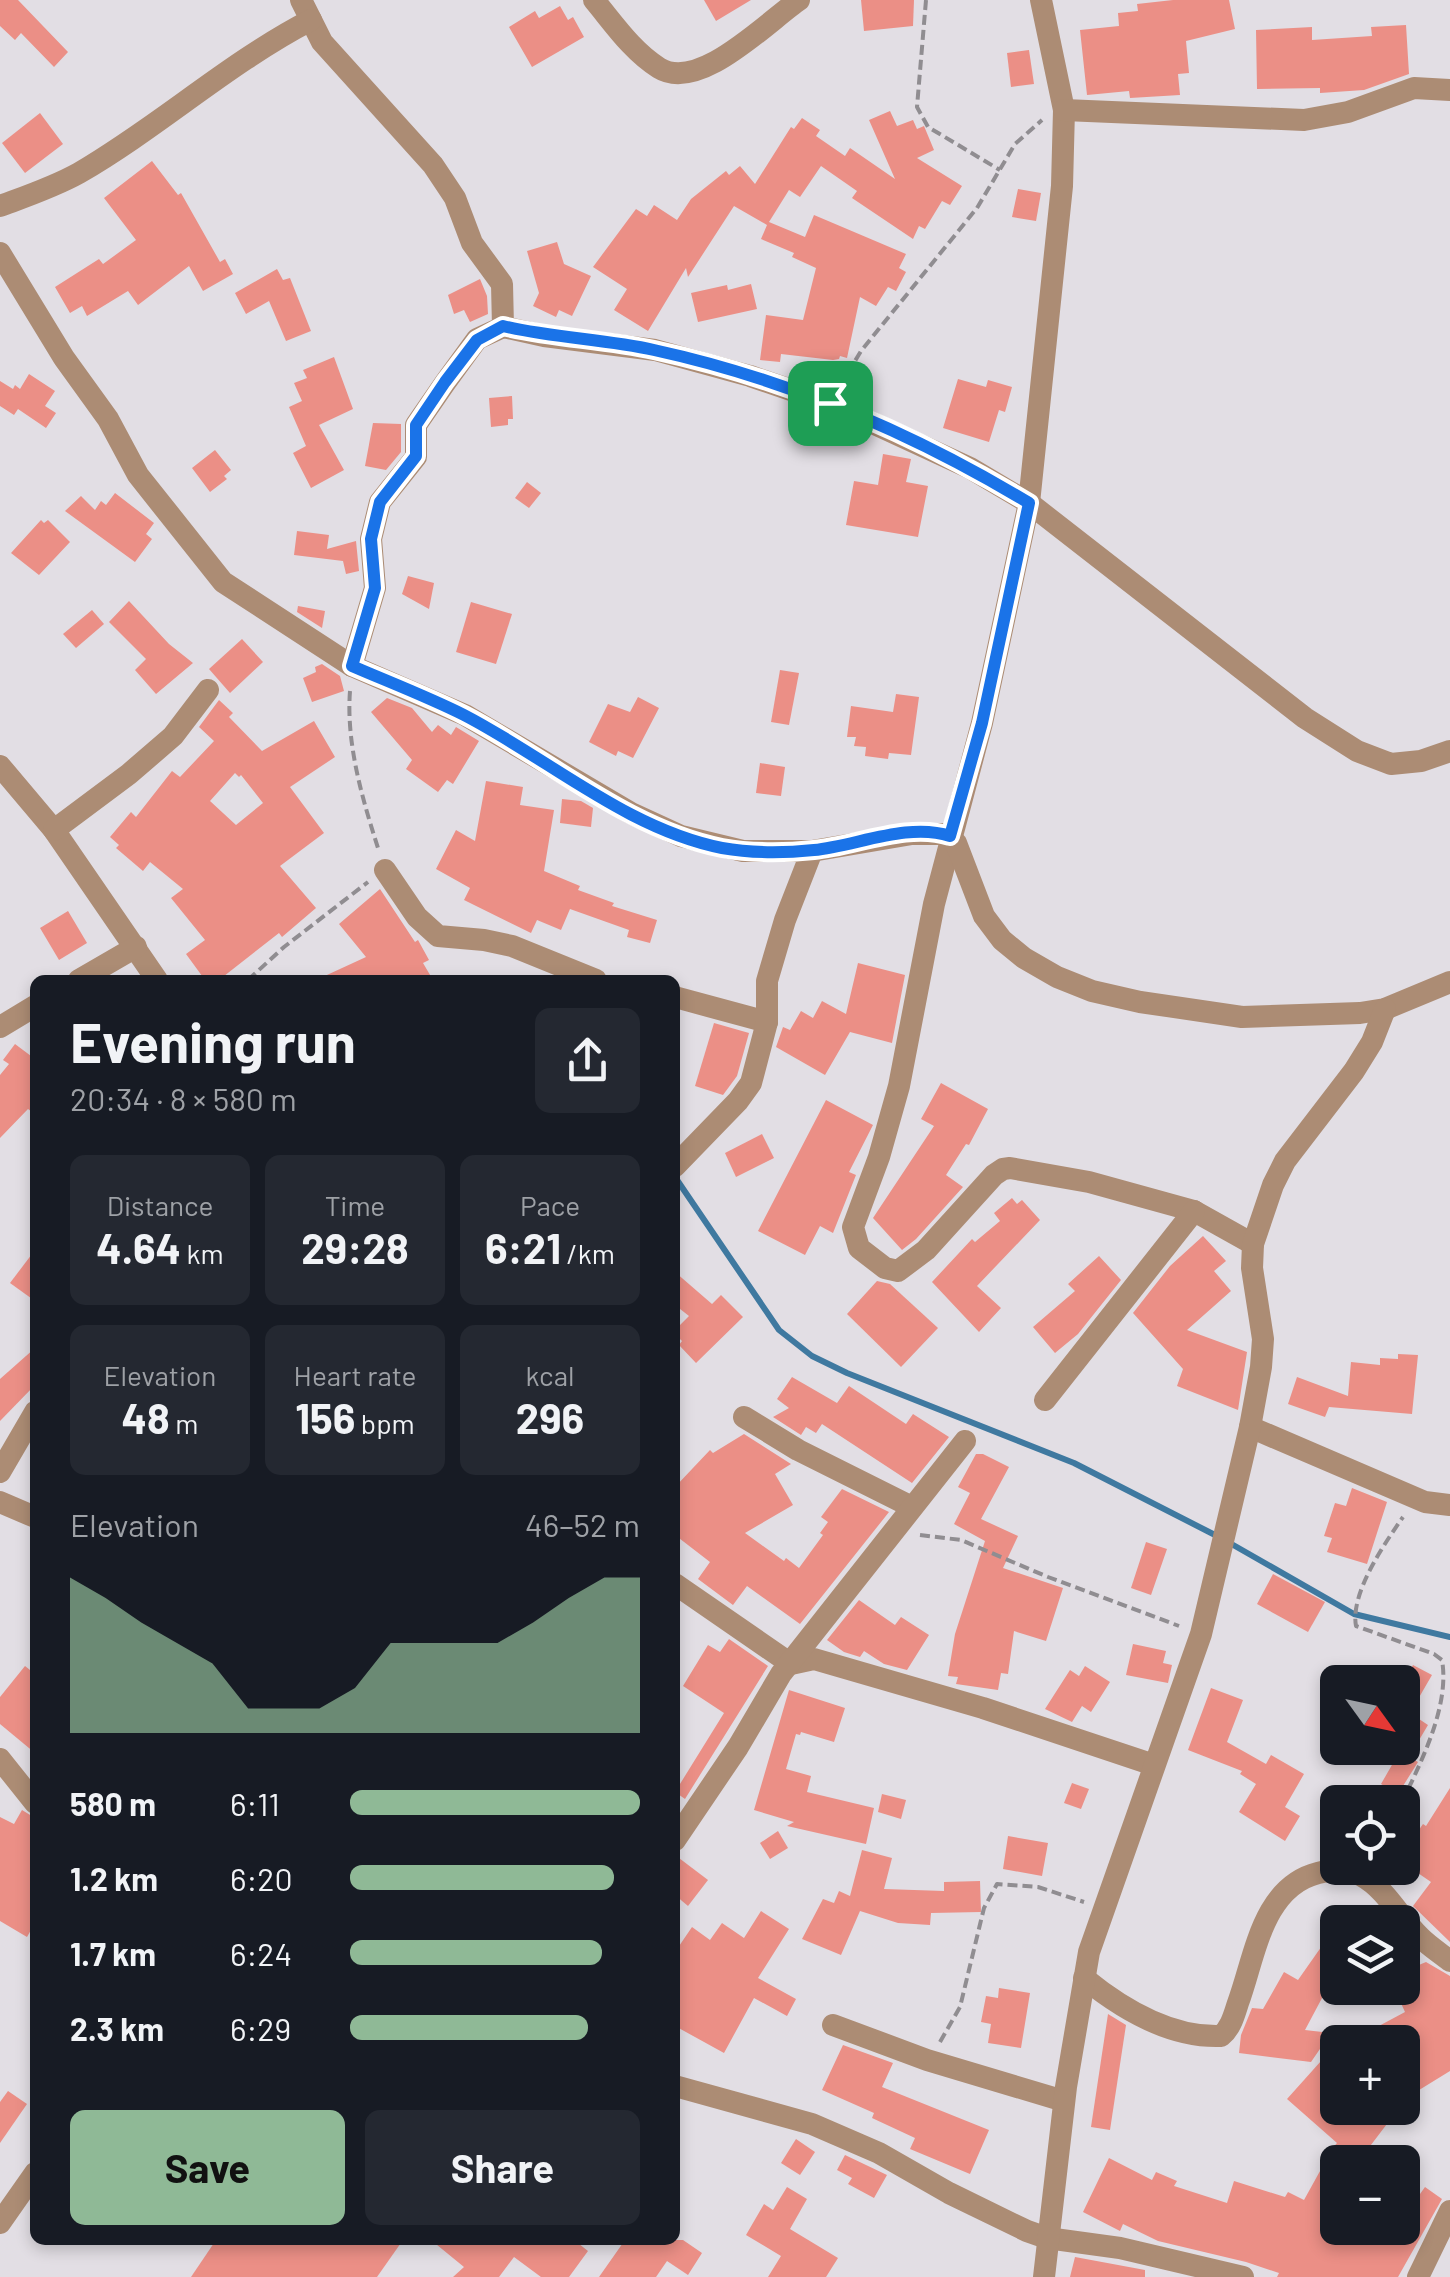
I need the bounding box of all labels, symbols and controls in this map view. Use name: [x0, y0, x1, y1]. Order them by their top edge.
pin: [788, 361, 873, 446]
icon: arrive: [803, 376, 858, 431]
text: Evening run: [70, 1008, 356, 1074]
button: share: [535, 1008, 640, 1113]
text: 20:34 · 8 × 580 m: [70, 1079, 297, 1117]
text: Distance: [107, 1188, 213, 1222]
text: Time: [325, 1188, 385, 1222]
text: Pace: [520, 1188, 580, 1222]
text: 4.64: [96, 1222, 181, 1272]
text: 29:28: [301, 1222, 409, 1272]
text: 6:21: [485, 1222, 561, 1272]
text: km: [181, 1236, 224, 1270]
text: /km: [561, 1236, 615, 1270]
text: Elevation: [104, 1358, 216, 1392]
text: Heart rate: [294, 1358, 416, 1392]
text: kcal: [526, 1358, 574, 1392]
text: 48: [122, 1392, 170, 1442]
text: 156: [295, 1392, 355, 1442]
text: 296: [516, 1392, 584, 1442]
text: m: [170, 1406, 198, 1440]
text: bpm: [355, 1406, 415, 1440]
text: Elevation: [70, 1505, 199, 1543]
text: 46–52 m: [525, 1505, 640, 1543]
north arrow: [1320, 1665, 1420, 1765]
map controls: [1320, 1665, 1420, 2245]
text: 580 m: [70, 1784, 156, 1822]
text: 6:11: [230, 1784, 280, 1822]
button: locate: [1320, 1785, 1420, 1885]
text: 1.2 km: [70, 1859, 158, 1897]
text: 6:20: [230, 1859, 293, 1897]
button: layers: [1320, 1905, 1420, 2005]
text: 1.7 km: [70, 1934, 156, 1972]
text: 6:24: [230, 1934, 292, 1972]
text: 2.3 km: [70, 2009, 164, 2047]
text: 6:29: [230, 2009, 291, 2047]
button: +: [1320, 2025, 1420, 2125]
button: Save: [70, 2110, 345, 2225]
button: Share: [365, 2110, 640, 2225]
button: −: [1320, 2145, 1420, 2245]

